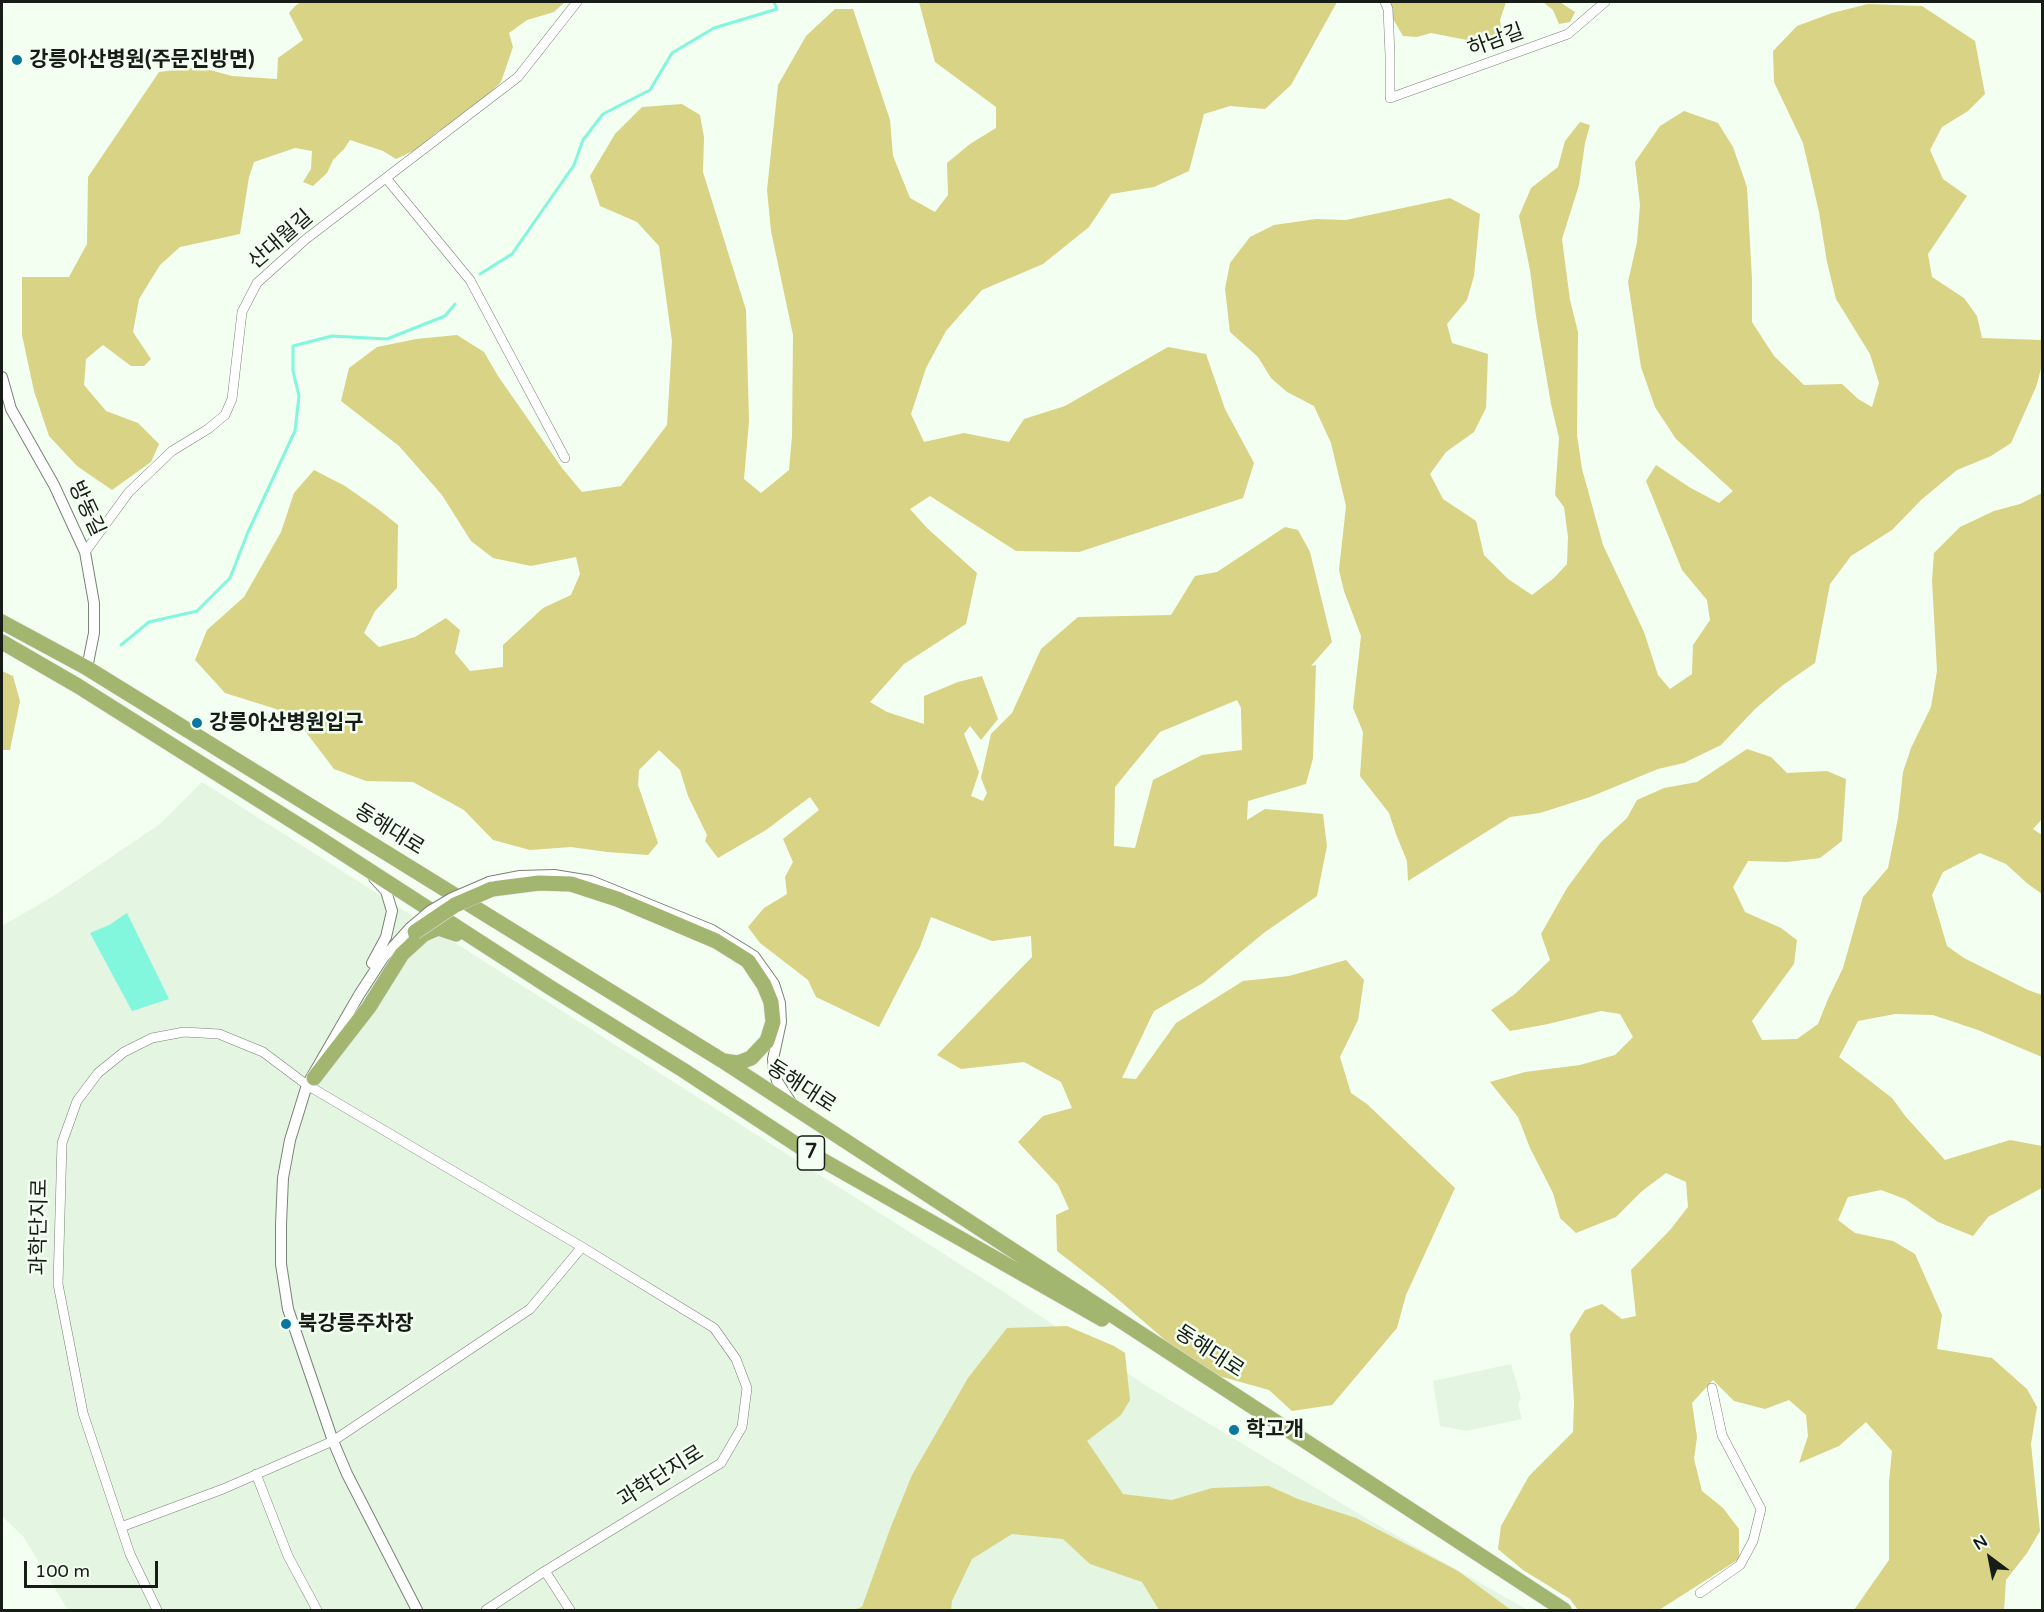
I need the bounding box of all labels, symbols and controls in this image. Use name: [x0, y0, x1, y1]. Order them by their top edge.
street label: 하남길: [1464, 19, 1528, 63]
place label: 강릉아산병원(주문진방면): [29, 47, 255, 73]
marker: 강릉아산병원(주문진방면): [10, 53, 24, 67]
street label: 산대월길: [244, 205, 318, 275]
street label: 방동길: [62, 477, 110, 541]
place label: 강릉아산병원입구: [209, 710, 364, 736]
marker: 강릉아산병원입구: [190, 716, 204, 730]
street label: 동해대로: [350, 799, 428, 861]
street label: 동해대로: [762, 1055, 840, 1119]
road number: 7: [798, 1136, 824, 1170]
street label: 과학단지로: [27, 1178, 53, 1276]
place label: 북강릉주차장: [298, 1311, 414, 1337]
marker: 북강릉주차장: [279, 1317, 293, 1331]
street label: 동해대로: [1170, 1320, 1248, 1384]
place label: 학고개: [1246, 1417, 1304, 1443]
marker: 학고개: [1227, 1423, 1241, 1437]
street label: 과학단지로: [613, 1441, 709, 1513]
north arrow: [1960, 1528, 2020, 1588]
text: N: [1970, 1531, 1991, 1555]
scale bar: [27, 1549, 160, 1587]
text: 100 m: [35, 1560, 90, 1582]

